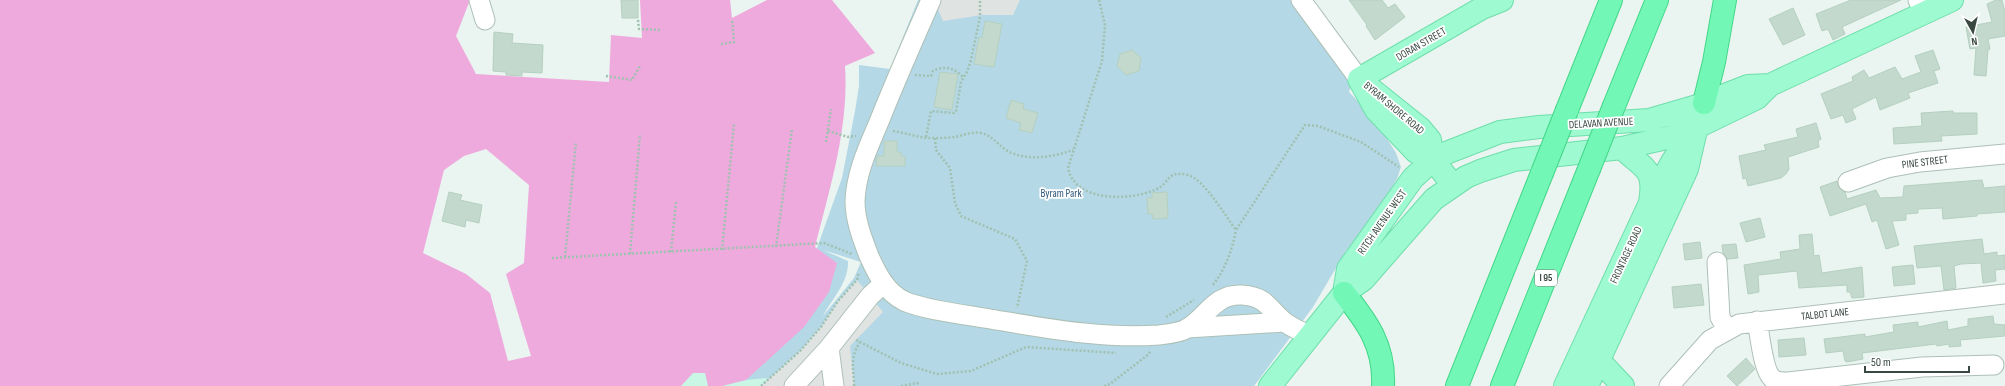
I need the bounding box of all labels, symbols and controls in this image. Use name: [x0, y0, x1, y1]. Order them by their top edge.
north arrow: [1953, 12, 1993, 52]
street label: DORAN STREET: [1394, 24, 1449, 64]
text: N: [1970, 35, 1978, 48]
street label: BYRAM SHORE ROAD: [1361, 79, 1427, 137]
street label: DELAVAN AVENUE: [1568, 115, 1634, 131]
street label: PINE STREET: [1901, 153, 1949, 171]
park label: Byram Park: [1040, 187, 1082, 200]
street label: RITCH AVENUE WEST: [1355, 187, 1409, 257]
street label: FRONTAGE ROAD: [1607, 224, 1645, 286]
road number: I 95: [1535, 270, 1557, 286]
street label: TALBOT LANE: [1800, 305, 1850, 323]
scale bar: [1865, 348, 1969, 374]
text: 50 m: [1871, 355, 1891, 370]

